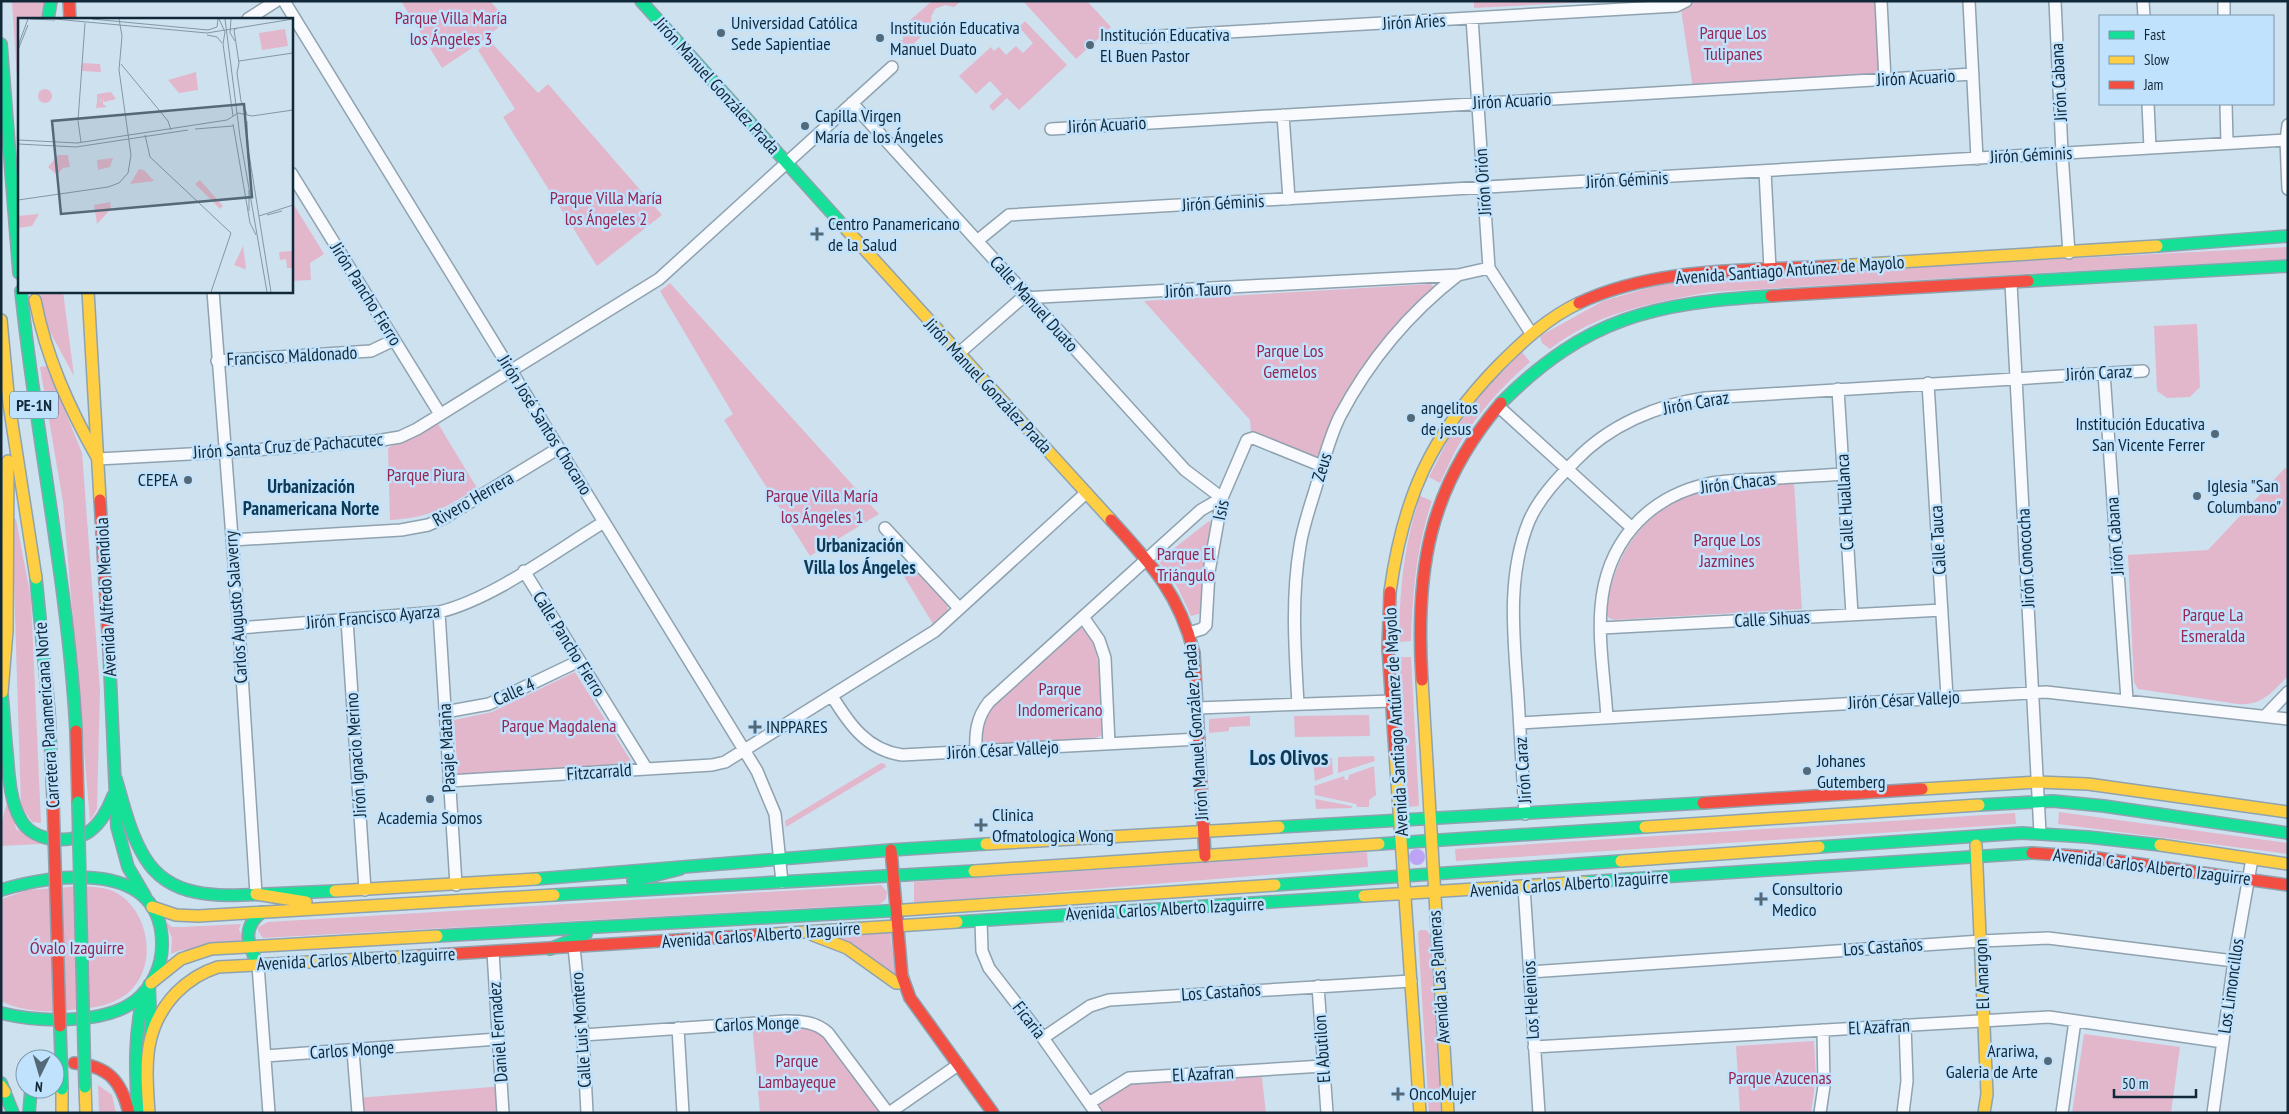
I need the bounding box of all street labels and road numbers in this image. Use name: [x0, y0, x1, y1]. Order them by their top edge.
street label: Jirón Aries: [1381, 8, 1446, 35]
street label: Jirón Manuel González Prada: [649, 12, 785, 159]
street label: Jirón Cabana: [2045, 42, 2072, 123]
street label: Jirón Acuario: [1875, 64, 1956, 91]
street label: Jirón Acuario: [1471, 87, 1552, 114]
street label: Jirón Acuario: [1066, 111, 1147, 138]
street label: Jirón Géminis: [1988, 141, 2073, 168]
street label: Jirón Orión: [1469, 148, 1496, 217]
street label: Jirón Géminis: [1584, 166, 1669, 193]
street label: Jirón Géminis: [1180, 189, 1265, 216]
street label: Jirón Pancho Fierro: [325, 237, 407, 350]
street label: Avenida Santiago Antúnez de Mayolo: [1675, 250, 1905, 289]
street label: Calle Manuel Duato: [985, 251, 1084, 357]
street label: Jirón Tauro: [1163, 276, 1232, 303]
street label: Jirón Manuel González Prada: [919, 312, 1057, 458]
street label: Francisco Maldonado: [226, 341, 358, 370]
street label: Jirón José Santos Chocano: [493, 350, 598, 499]
street label: Jirón Caraz: [2064, 359, 2133, 386]
street label: Jirón Caraz: [1660, 385, 1731, 420]
road number: PE-1N: [10, 392, 58, 418]
street label: Jirón Santa Cruz de Pachacutec: [191, 427, 384, 464]
street label: Zeus: [1306, 450, 1337, 484]
street label: Calle Huallanca: [1830, 453, 1859, 551]
street label: Rivero Herrera: [428, 466, 517, 531]
street label: Jirón Chacas: [1698, 466, 1777, 499]
street label: Jirón Cabana: [2100, 496, 2129, 577]
street label: Isis: [1207, 498, 1234, 522]
street label: Calle Tauca: [1924, 505, 1951, 575]
street label: Jirón Conococha: [2011, 508, 2040, 609]
street label: Avenida Alfredo Mendiola: [90, 517, 121, 677]
street label: Carlos Augusto Salaverry: [219, 530, 252, 684]
street label: Calle Pancho Fierro: [528, 587, 611, 701]
street label: Jirón Francisco Ayarza: [304, 599, 441, 634]
street label: Calle Sihuas: [1734, 605, 1810, 632]
street label: Avenida Santiago Antúnez de Mayolo: [1378, 607, 1413, 837]
street label: Carretera Panamericana Norte: [29, 621, 64, 809]
street label: Jirón Manuel González Prada: [1178, 643, 1213, 822]
street label: Calle 4: [489, 672, 538, 711]
street label: Jirón César Vallejo: [1847, 685, 1961, 714]
street label: Jirón Ignacio Merino: [340, 692, 371, 819]
street label: Pasaje Mataña: [433, 703, 460, 793]
street label: Jirón César Vallejo: [946, 735, 1060, 764]
street label: Jirón Caraz: [1509, 736, 1536, 805]
street label: Fitzcarrald: [566, 758, 632, 785]
street label: Avenida Carlos Alberto Izaguirre: [2052, 843, 2252, 890]
street label: Avenida Carlos Alberto Izaguirre: [1469, 865, 1669, 902]
street label: Avenida Carlos Alberto Izaguirre: [1065, 892, 1265, 925]
street label: Avenida Las Palmeras: [1422, 910, 1455, 1045]
street label: Avenida Carlos Alberto Izaguirre: [661, 916, 861, 953]
street label: Los Castaños: [1842, 932, 1923, 961]
street label: Los Limoncillos: [2212, 937, 2249, 1035]
street label: El Amargon: [1969, 938, 1994, 1010]
street label: Avenida Carlos Alberto Izaguirre: [256, 942, 456, 975]
street label: Los Helenios: [1517, 960, 1544, 1040]
street label: Calle Luis Montero: [565, 971, 596, 1089]
street label: Los Castaños: [1180, 977, 1261, 1006]
street label: Daniel Fernadez: [483, 981, 512, 1083]
street label: Ficaria: [1008, 996, 1051, 1043]
street label: Carlos Monge: [714, 1011, 800, 1036]
street label: El Azafran: [1848, 1013, 1910, 1040]
street label: El Abutilon: [1308, 1014, 1335, 1084]
street label: Carlos Monge: [309, 1035, 395, 1064]
street label: El Azafran: [1172, 1060, 1234, 1087]

